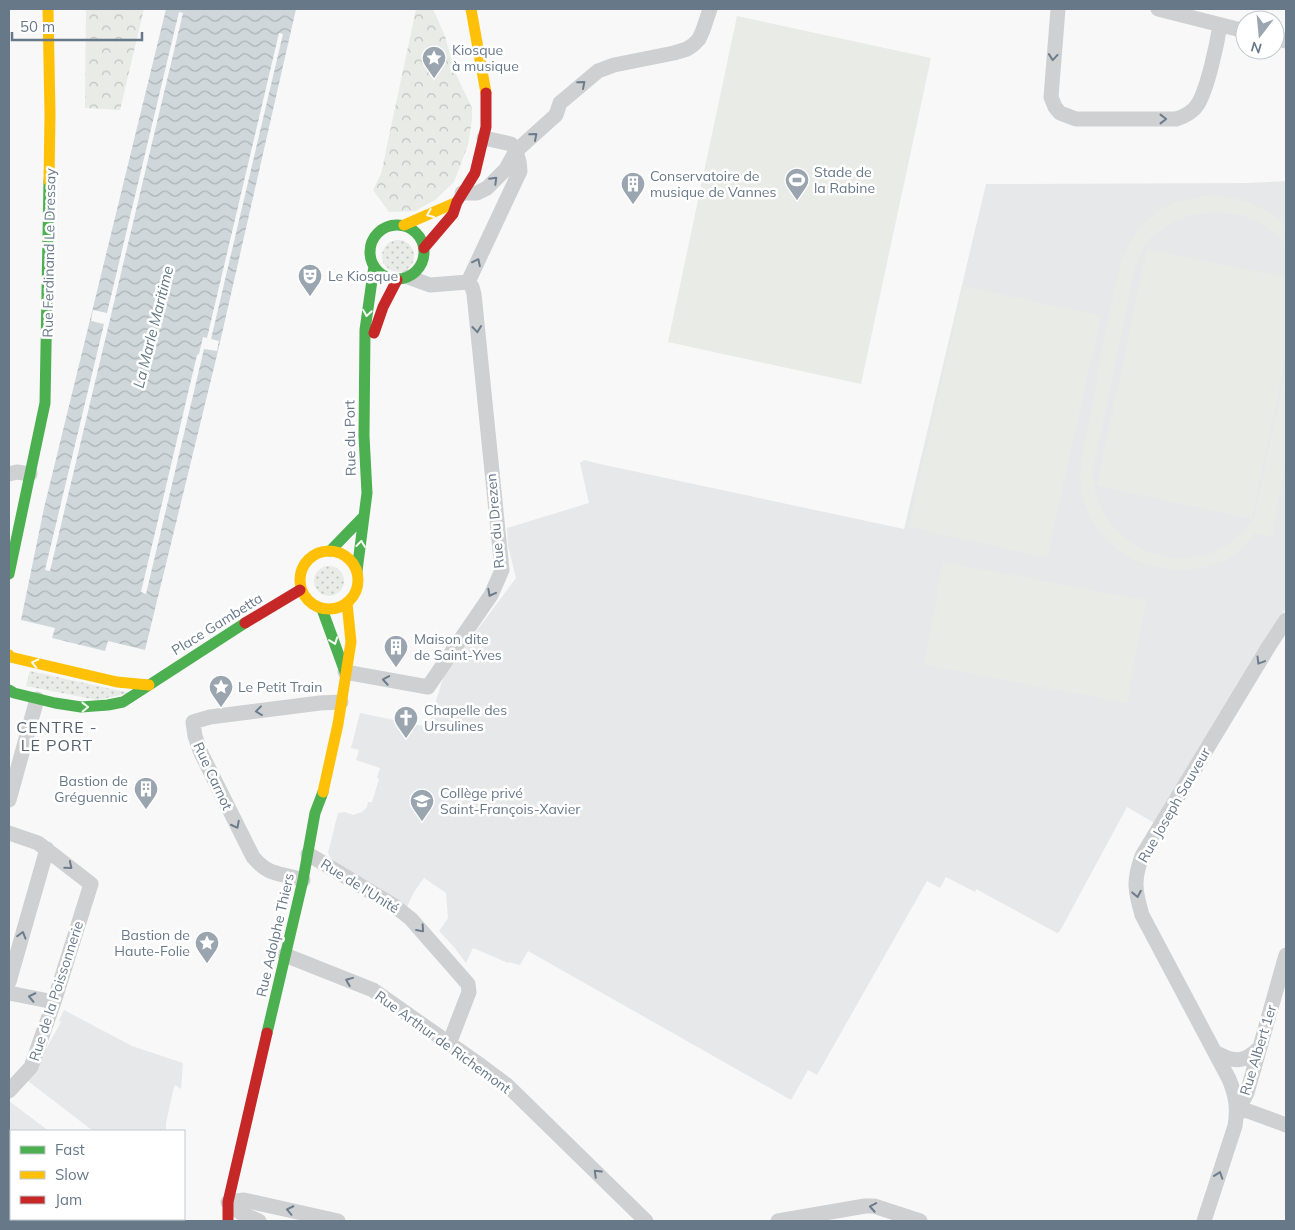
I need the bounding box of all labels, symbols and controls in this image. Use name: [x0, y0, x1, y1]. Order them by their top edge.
scale bar: [12, 10, 142, 42]
north arrow: [1235, 10, 1285, 60]
text: 50 m: [20, 17, 55, 36]
text: N: [1249, 37, 1264, 58]
place label: Kiosque à musique: [452, 41, 519, 75]
place icon: Kiosque à musique: [421, 45, 447, 79]
one-way arrow: [1048, 54, 1059, 62]
one-way arrow: [576, 82, 585, 90]
one-way arrow: [1160, 114, 1167, 124]
one-way arrow: [528, 132, 537, 141]
place label: Stade de la Rabine: [814, 163, 875, 197]
place label: Conservatoire de musique de Vannes: [650, 167, 776, 201]
sports icon: Stade de la Rabine: [784, 167, 810, 201]
street label: Rue Ferdinand Le Dressay: [39, 168, 59, 338]
building icon: Conservatoire de musique de Vannes: [620, 171, 646, 205]
one-way arrow: [489, 177, 498, 186]
one-way arrow: [426, 207, 435, 218]
one-way arrow: [471, 258, 482, 267]
theatre icon: Le Kiosque: [297, 263, 323, 297]
water label: La Marle Maritime: [129, 264, 177, 390]
place label: Le Kiosque: [328, 267, 398, 285]
one-way arrow: [362, 309, 373, 317]
one-way arrow: [471, 325, 482, 333]
street label: Rue du Port: [340, 400, 360, 476]
street label: Rue du Drezen: [482, 473, 508, 569]
one-way arrow: [355, 539, 366, 547]
one-way arrow: [487, 587, 497, 596]
street label: Place Gambetta: [168, 589, 266, 659]
place label: Maison dite de Saint-Yves: [414, 630, 502, 664]
building icon: Maison dite de Saint-Yves: [383, 634, 409, 668]
one-way arrow: [328, 636, 338, 645]
one-way arrow: [1256, 655, 1266, 664]
one-way arrow: [31, 658, 39, 669]
place icon: Le Petit Train: [208, 674, 234, 708]
one-way arrow: [382, 675, 391, 685]
place label: Le Petit Train: [238, 678, 322, 696]
place label: Chapelle des Ursulines: [424, 701, 507, 735]
one-way arrow: [81, 702, 89, 713]
one-way arrow: [255, 705, 263, 716]
church icon: Chapelle des Ursulines: [393, 705, 419, 739]
district label: CENTRE - LE PORT: [16, 717, 98, 755]
street label: Rue Carnot: [189, 739, 237, 813]
street label: Rue Joseph Sauveur: [1134, 744, 1215, 866]
place label: Bastion de Gréguennic: [54, 772, 128, 806]
building icon: Bastion de Gréguennic: [133, 776, 159, 810]
place label: Collège privé Saint-François-Xavier: [440, 784, 581, 818]
school or university icon: Collège privé Saint-François-Xavier: [409, 788, 435, 822]
one-way arrow: [230, 820, 240, 829]
street label: Rue de l'Unité: [317, 855, 403, 917]
one-way arrow: [63, 861, 72, 869]
street label: Rue Adolphe Thiers: [252, 871, 298, 999]
one-way arrow: [1131, 890, 1142, 899]
street label: Rue de la Poissonnerie: [25, 919, 87, 1063]
one-way arrow: [415, 924, 424, 933]
place label: Bastion de Haute-Folie: [114, 926, 190, 960]
place icon: Bastion de Haute-Folie: [194, 930, 220, 964]
one-way arrow: [17, 931, 27, 939]
one-way arrow: [345, 977, 354, 987]
street label: Rue Arthur de Richemont: [372, 987, 515, 1097]
one-way arrow: [27, 993, 36, 1003]
street label: Rue Albert 1er: [1236, 1002, 1281, 1097]
legend: [10, 1130, 185, 1220]
text: Fast: [55, 1140, 85, 1159]
text: Slow: [55, 1165, 89, 1184]
one-way arrow: [593, 1170, 602, 1179]
one-way arrow: [1213, 1171, 1223, 1180]
text: Jam: [55, 1190, 82, 1209]
one-way arrow: [869, 1203, 878, 1213]
one-way arrow: [286, 1206, 295, 1216]

